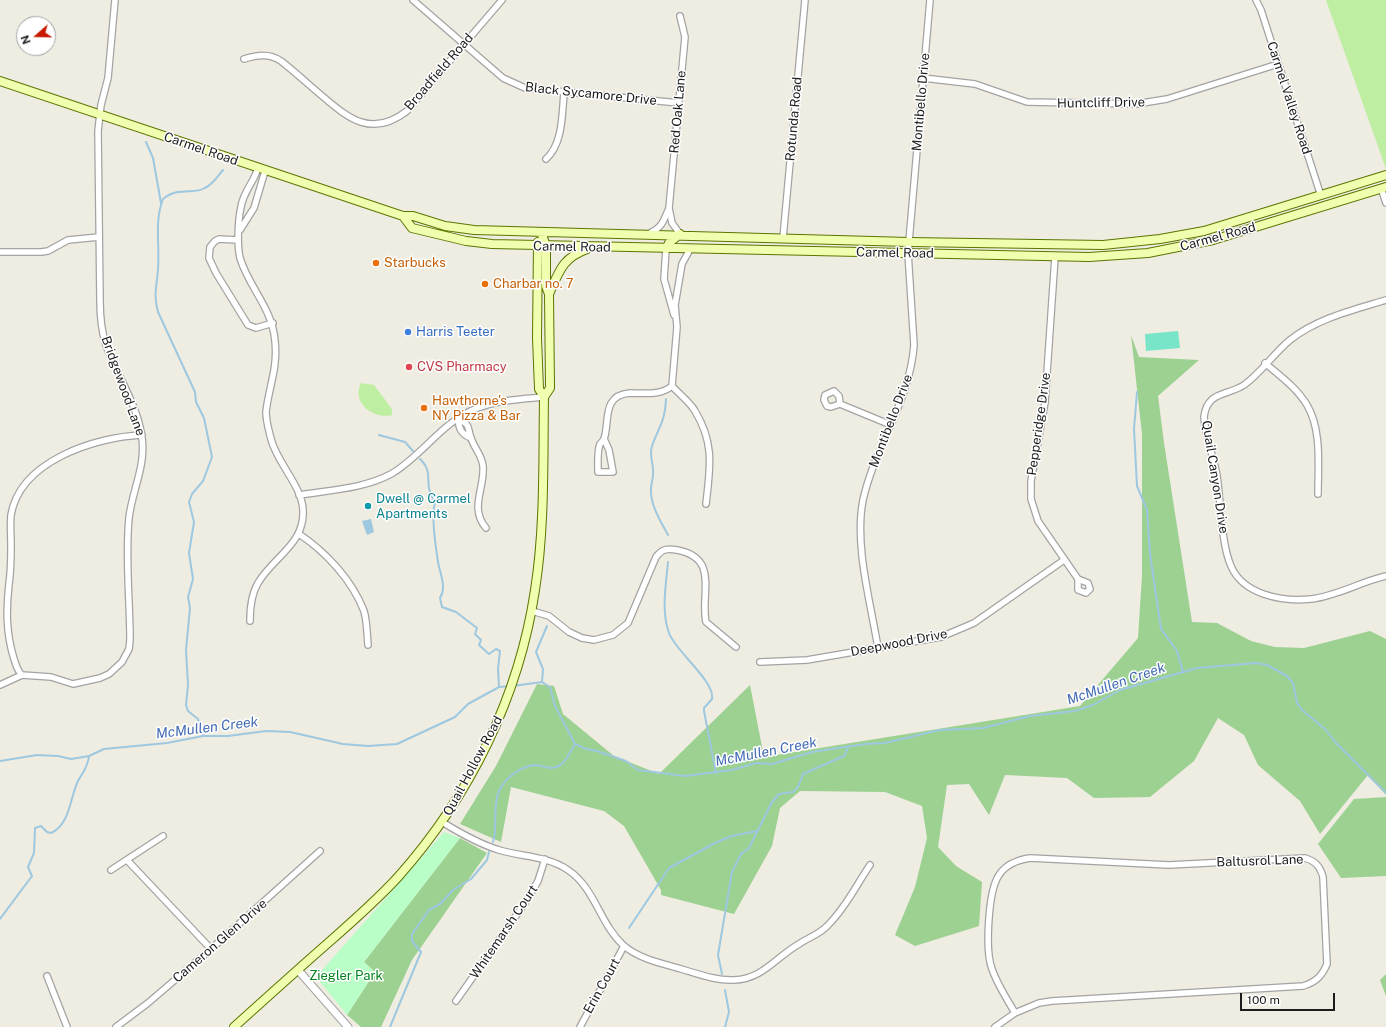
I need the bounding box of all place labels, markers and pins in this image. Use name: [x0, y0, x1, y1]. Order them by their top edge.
place label: Starbucks: [384, 255, 446, 271]
marker: Starbucks: [371, 258, 381, 268]
place label: Charbar no. 7: [493, 276, 574, 292]
marker: Charbar no. 7: [480, 279, 490, 289]
place label: Harris Teeter: [416, 324, 495, 340]
marker: Harris Teeter: [403, 327, 413, 337]
place label: CVS Pharmacy: [417, 359, 507, 375]
marker: CVS Pharmacy: [404, 362, 414, 372]
place label: Hawthorne's NY Pizza & Bar: [432, 393, 521, 424]
marker: Hawthorne's NY Pizza & Bar: [419, 403, 429, 413]
place label: Dwell @ Carmel Apartments: [376, 491, 471, 522]
marker: Dwell @ Carmel Apartments: [363, 501, 373, 511]

